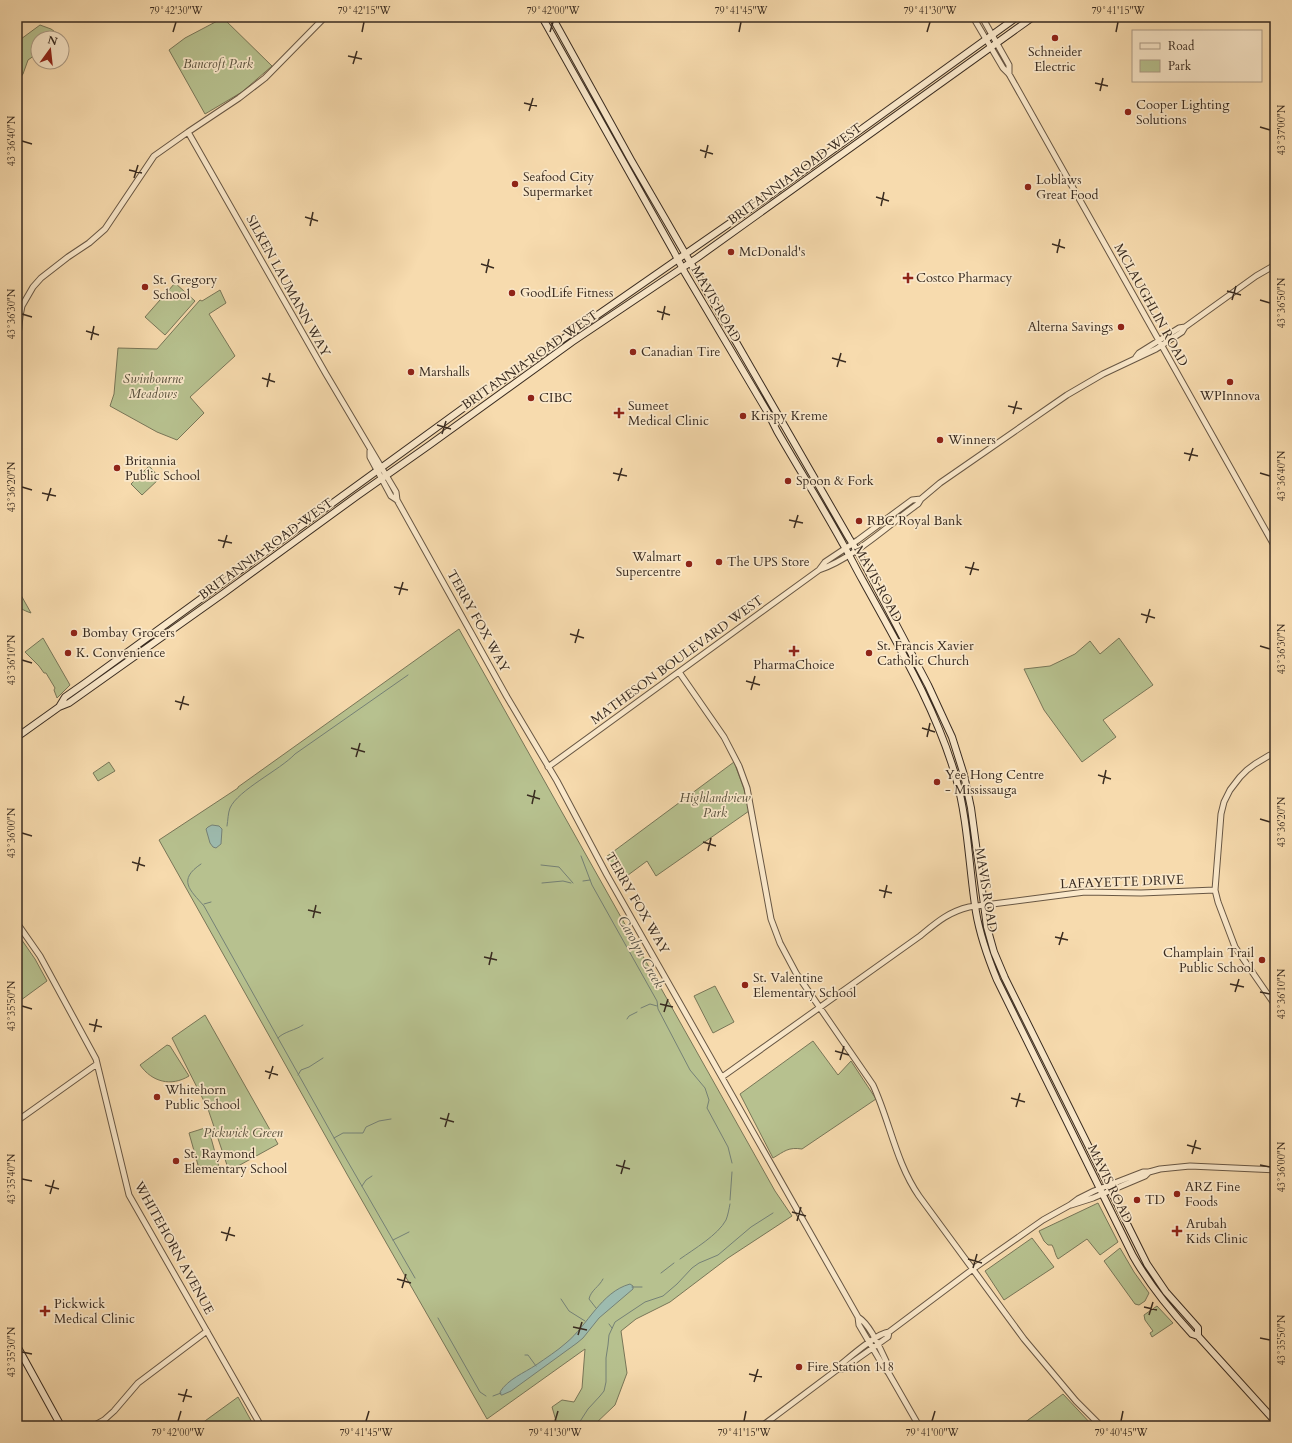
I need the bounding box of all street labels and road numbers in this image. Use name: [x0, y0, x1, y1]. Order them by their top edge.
street label: BRITANNIA ROAD WEST: [724, 119, 866, 229]
street label: SILKEN LAUMANN WAY: [242, 212, 335, 360]
street label: MCLAUGHLIN ROAD: [1110, 240, 1192, 370]
street label: MAVIS ROAD: [687, 262, 745, 346]
street label: BRITANNIA ROAD WEST: [458, 306, 602, 414]
street label: BRITANNIA ROAD WEST: [195, 494, 337, 604]
street label: MAVIS ROAD: [849, 542, 907, 626]
street label: TERRY FOX WAY: [442, 567, 514, 676]
street label: MATHESON BOULEVARD WEST: [587, 591, 767, 729]
street label: MAVIS ROAD: [970, 846, 1002, 934]
street label: TERRY FOX WAY: [601, 849, 674, 957]
street label: LAFAYETTE DRIVE: [1060, 871, 1184, 893]
street label: MAVIS ROAD: [1083, 1142, 1137, 1226]
street label: WHITEHORN AVENUE: [129, 1177, 218, 1318]

